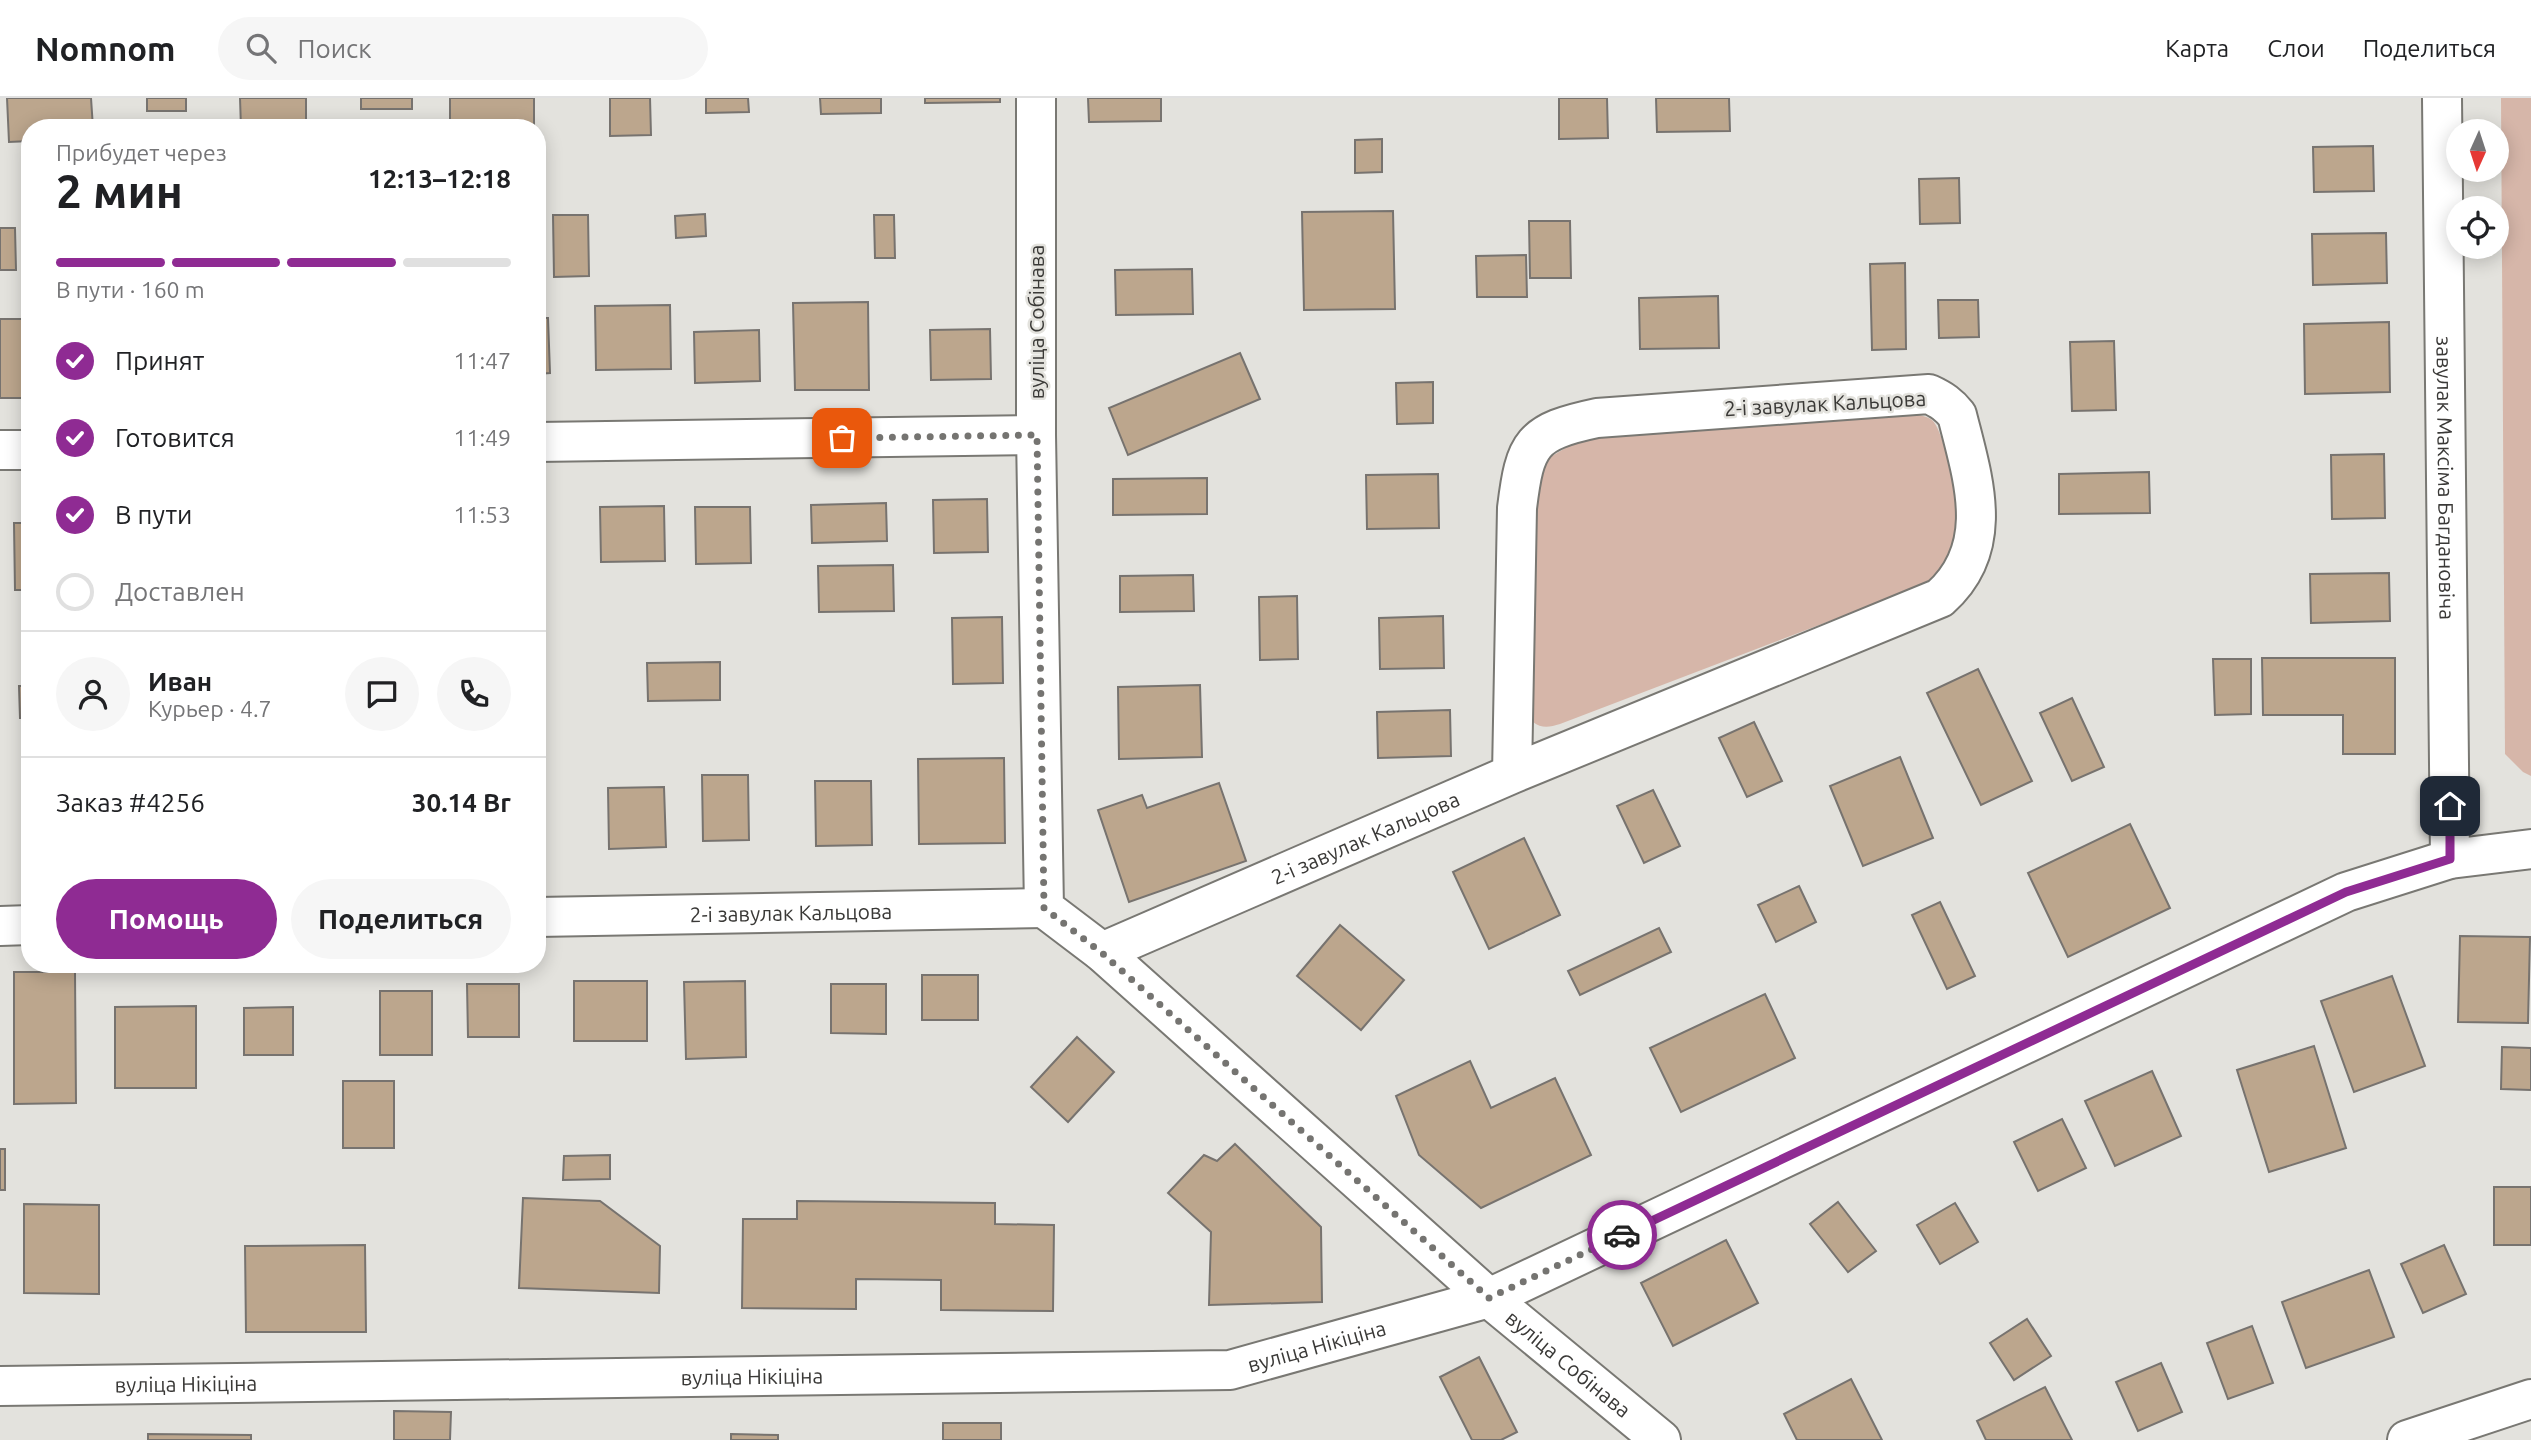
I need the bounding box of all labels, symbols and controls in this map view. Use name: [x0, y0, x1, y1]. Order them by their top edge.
search box: [218, 17, 708, 80]
icon: search: [242, 29, 280, 67]
text: Nomnom: [35, 30, 176, 67]
text: Поиск: [298, 34, 372, 63]
text: Карта: [2165, 35, 2229, 62]
text: Слои: [2267, 35, 2325, 62]
text: Поделиться: [2363, 35, 2496, 62]
north arrow: [2446, 119, 2510, 182]
map controls: [2446, 119, 2509, 259]
text: Прибудет через: [56, 140, 227, 165]
text: 12:13–12:18: [368, 164, 511, 193]
text: 2 мин: [56, 165, 183, 217]
button: locate: [2446, 196, 2509, 259]
street label: вуліца Собінава: [1024, 245, 1048, 399]
text: В пути · 160 m: [56, 277, 205, 302]
street label: завулак Максіма Багдановіча: [2433, 336, 2459, 620]
icon: check: [56, 342, 94, 380]
text: Принят: [115, 346, 204, 375]
text: 11:47: [453, 348, 511, 373]
street label: 2-і завулак Кальцова: [1723, 386, 1927, 420]
pin: [812, 408, 872, 468]
icon: check: [56, 419, 94, 457]
icon: bag: [823, 419, 861, 457]
text: Готовится: [115, 423, 235, 452]
text: 11:49: [453, 425, 511, 450]
icon: check: [56, 496, 94, 534]
text: В пути: [115, 500, 192, 529]
text: 11:53: [453, 502, 511, 527]
text: Доставлен: [115, 577, 245, 606]
button: person: [56, 657, 130, 731]
button: chat: [345, 657, 419, 731]
button: phone: [437, 657, 511, 731]
text: Иван: [148, 667, 212, 696]
text: Курьер · 4.7: [148, 696, 272, 721]
pin: [2420, 776, 2480, 836]
street label: 2-і завулак Кальцова: [1268, 786, 1463, 889]
icon: home: [2431, 787, 2469, 825]
text: Заказ #4256: [56, 788, 205, 817]
text: 30.14 Br: [412, 788, 511, 817]
button: Помощь: [56, 879, 277, 959]
button: Поделиться: [291, 879, 511, 959]
street label: 2-і завулак Кальцова: [690, 899, 892, 926]
courier: [1587, 1200, 1657, 1270]
icon: car: [1603, 1216, 1641, 1254]
street label: вуліца Собінава: [1501, 1305, 1636, 1422]
street label: вуліца Нікіціна: [1245, 1315, 1389, 1377]
street label: вуліца Нікіціна: [680, 1363, 823, 1389]
street label: вуліца Нікіціна: [115, 1371, 257, 1397]

